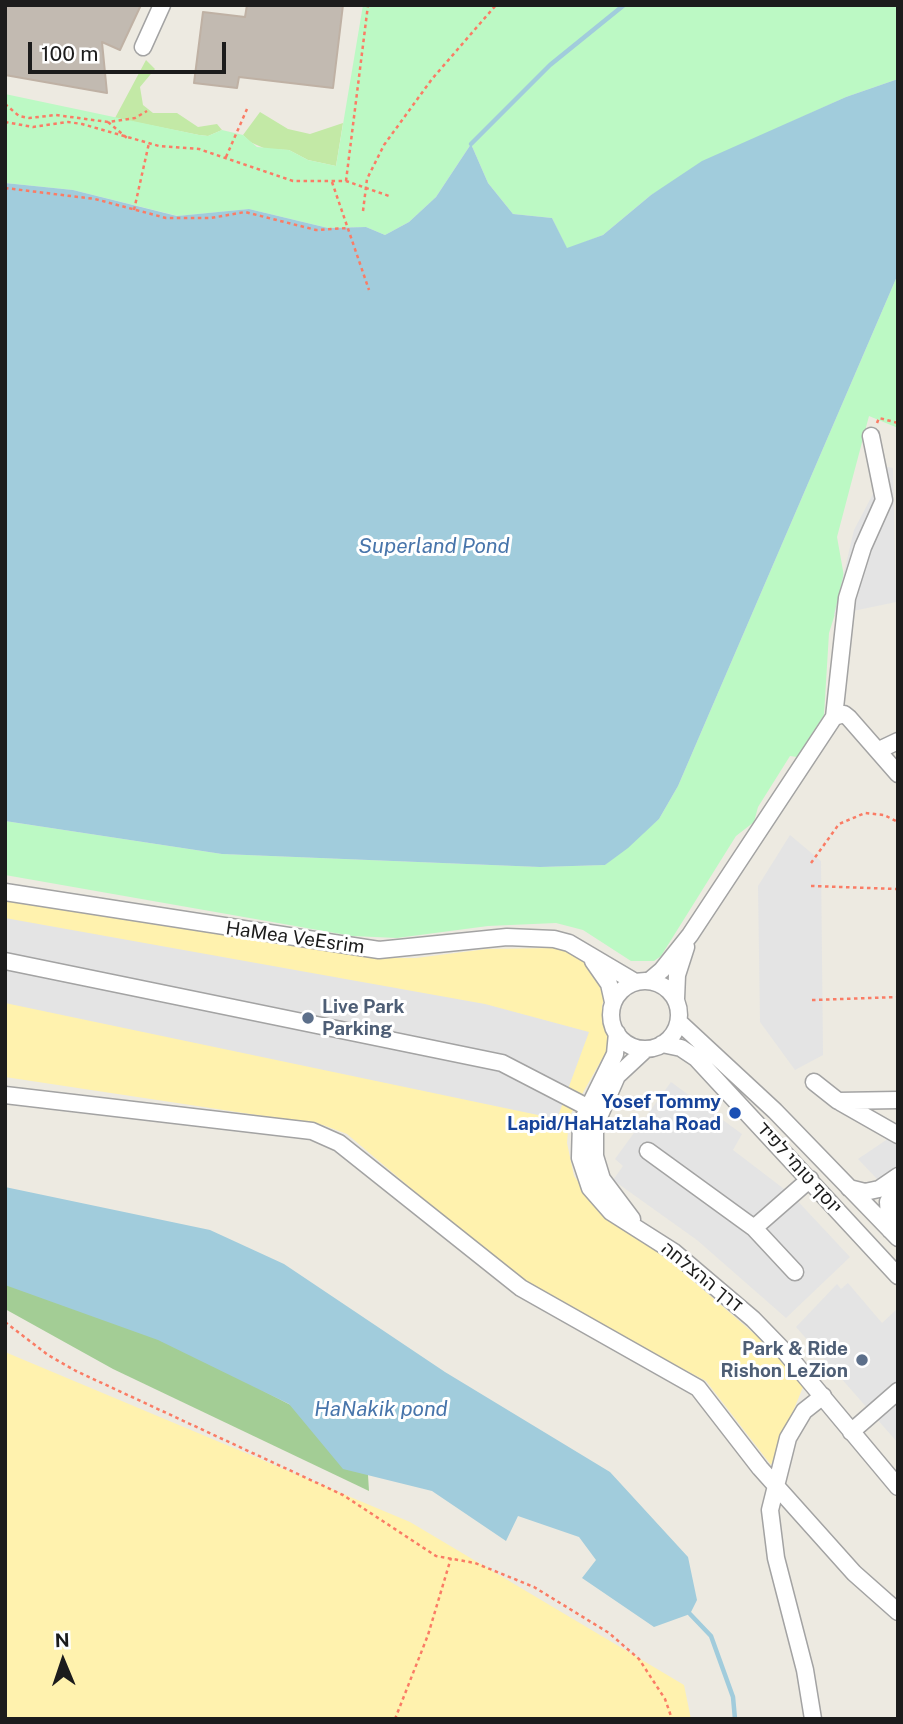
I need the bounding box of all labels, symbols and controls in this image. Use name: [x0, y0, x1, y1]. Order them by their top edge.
scale bar: [32, 28, 229, 72]
text: 100 m: [41, 41, 98, 66]
water label: Superland Pond: [358, 534, 510, 560]
street label: HaMea VeEsrim: [224, 917, 366, 959]
place label: Live Park Parking: [322, 996, 405, 1040]
marker: Live Park Parking: [300, 1010, 316, 1026]
place label: Yosef Tommy Lapid/HaHatzlaha Road: [507, 1091, 721, 1135]
marker: Yosef Tommy Lapid/HaHatzlaha Road: [727, 1105, 743, 1121]
street label: יוסף טומי לפיד: [752, 1117, 846, 1219]
street label: דרך ההצלחה: [657, 1237, 747, 1317]
place label: Park & Ride Rishon LeZion: [720, 1338, 848, 1382]
marker: Park & Ride Rishon LeZion: [854, 1352, 870, 1368]
water label: HaNakik pond: [314, 1397, 448, 1423]
north arrow: [28, 1626, 98, 1696]
text: N: [54, 1629, 70, 1651]

